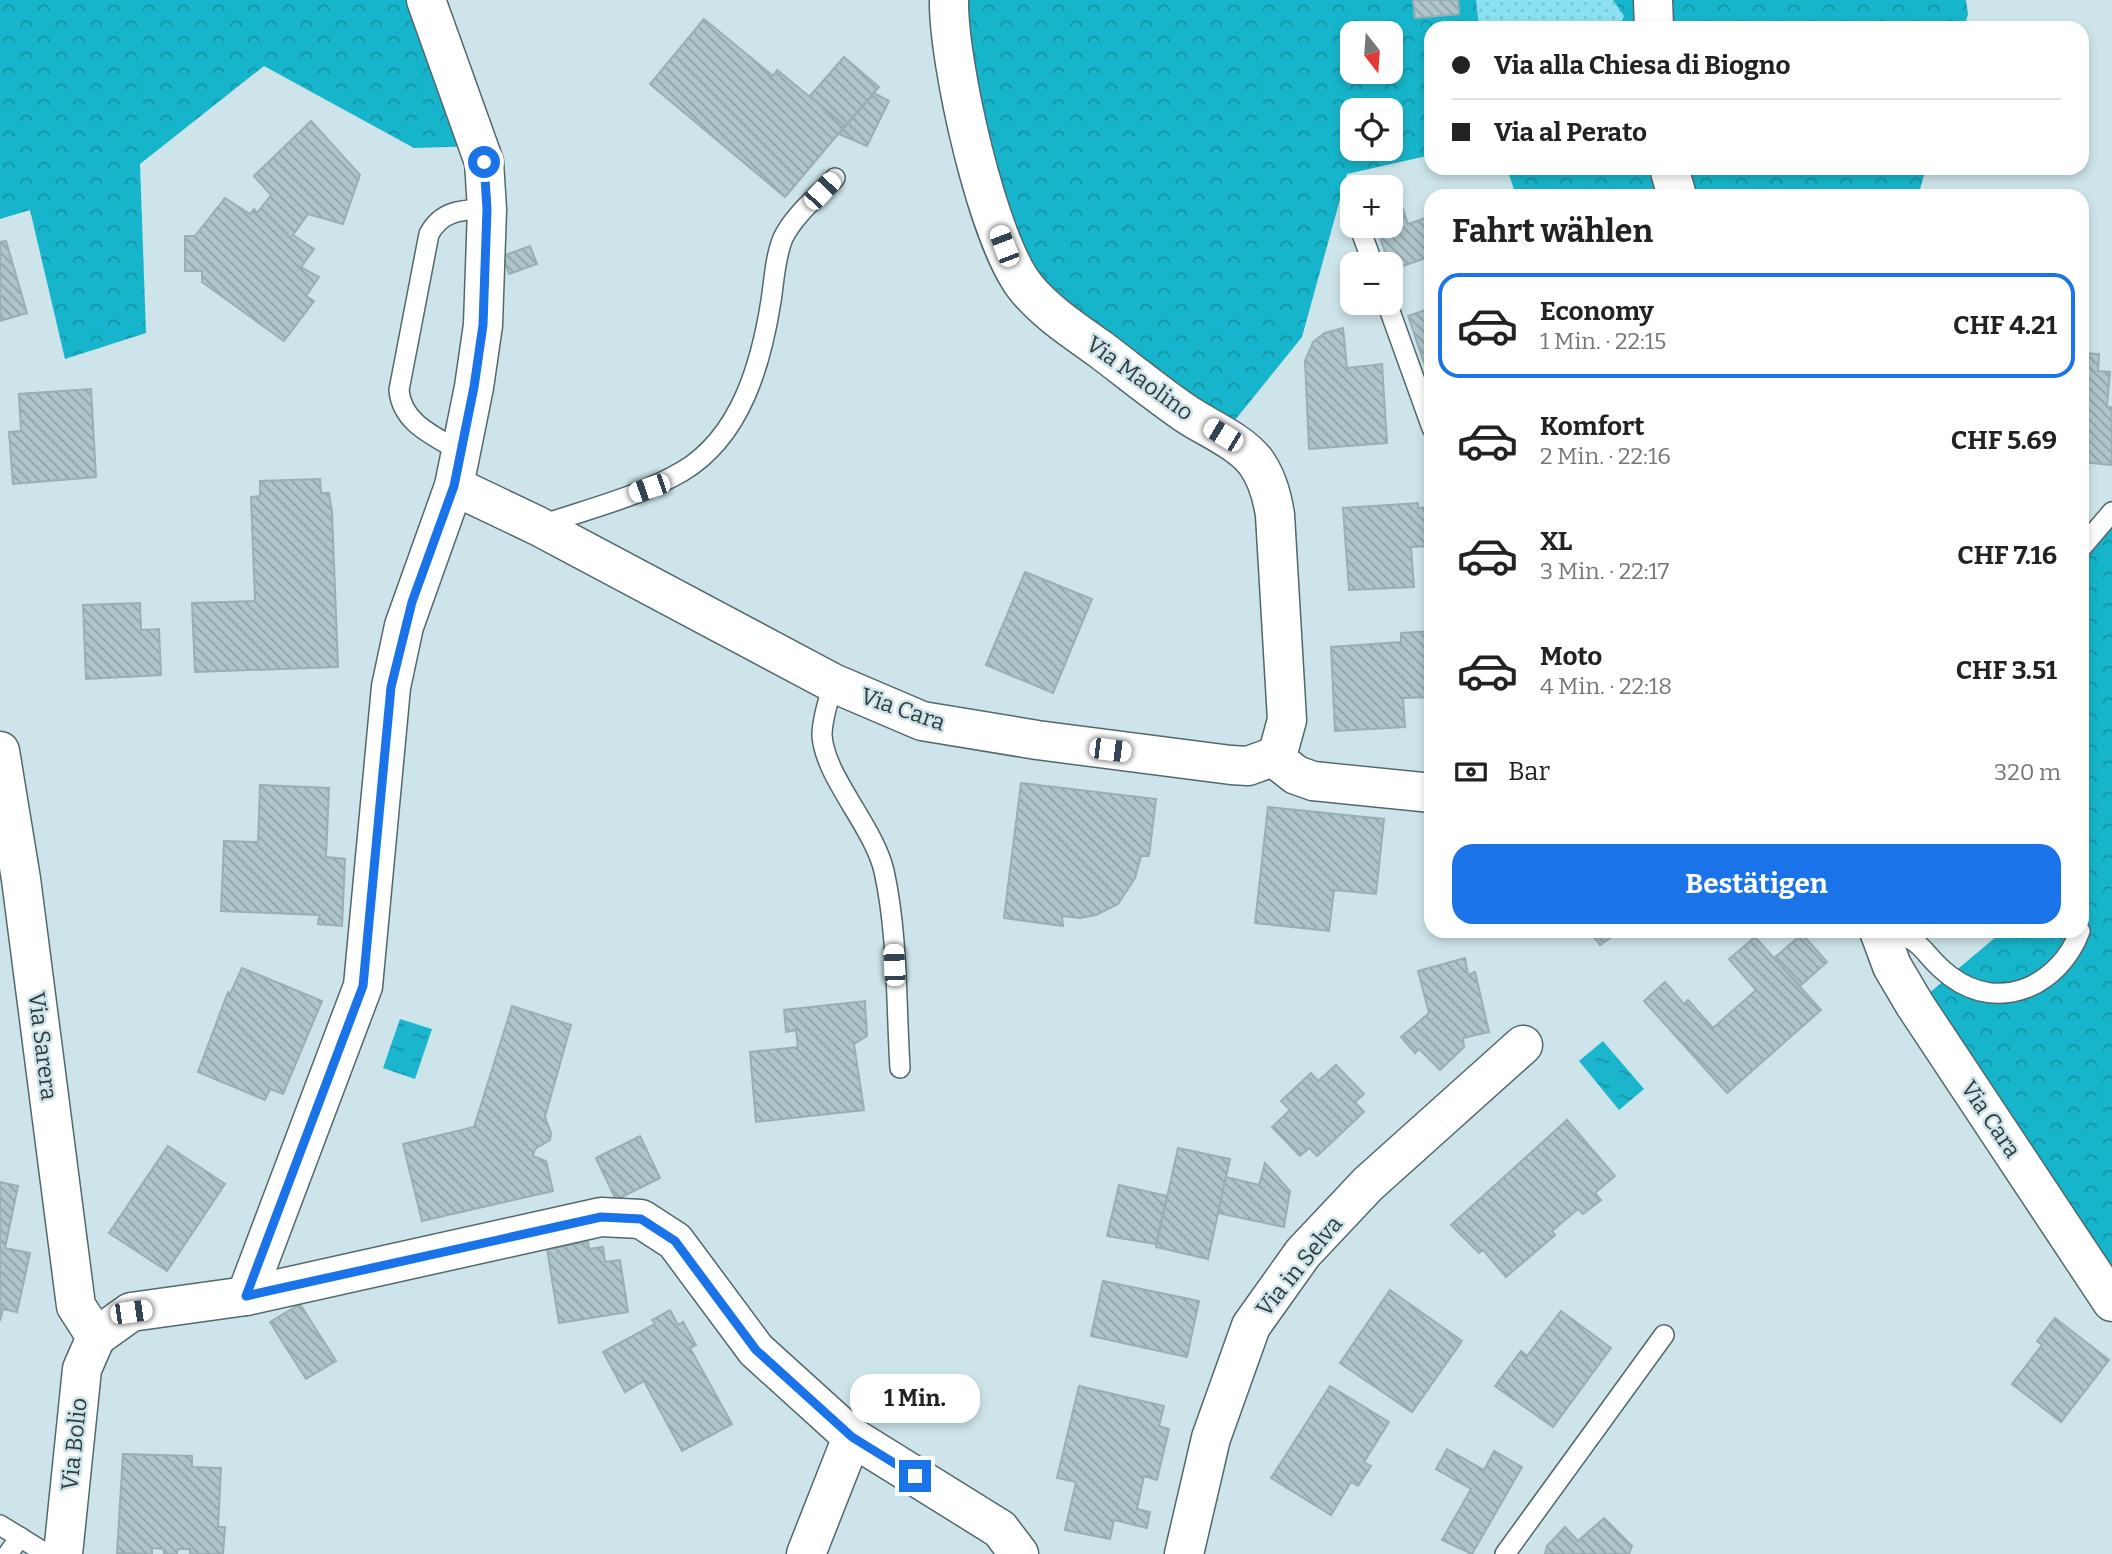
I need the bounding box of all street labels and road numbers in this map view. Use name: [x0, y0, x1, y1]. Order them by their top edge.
street label: Via Maolino: [1081, 330, 1199, 426]
street label: Via Cara: [857, 682, 949, 737]
street label: Via Sarera: [22, 990, 64, 1102]
street label: Via Cara: [1955, 1075, 2027, 1163]
street label: Via in Selva: [1250, 1210, 1348, 1322]
street label: Via Bolio: [55, 1396, 93, 1492]

